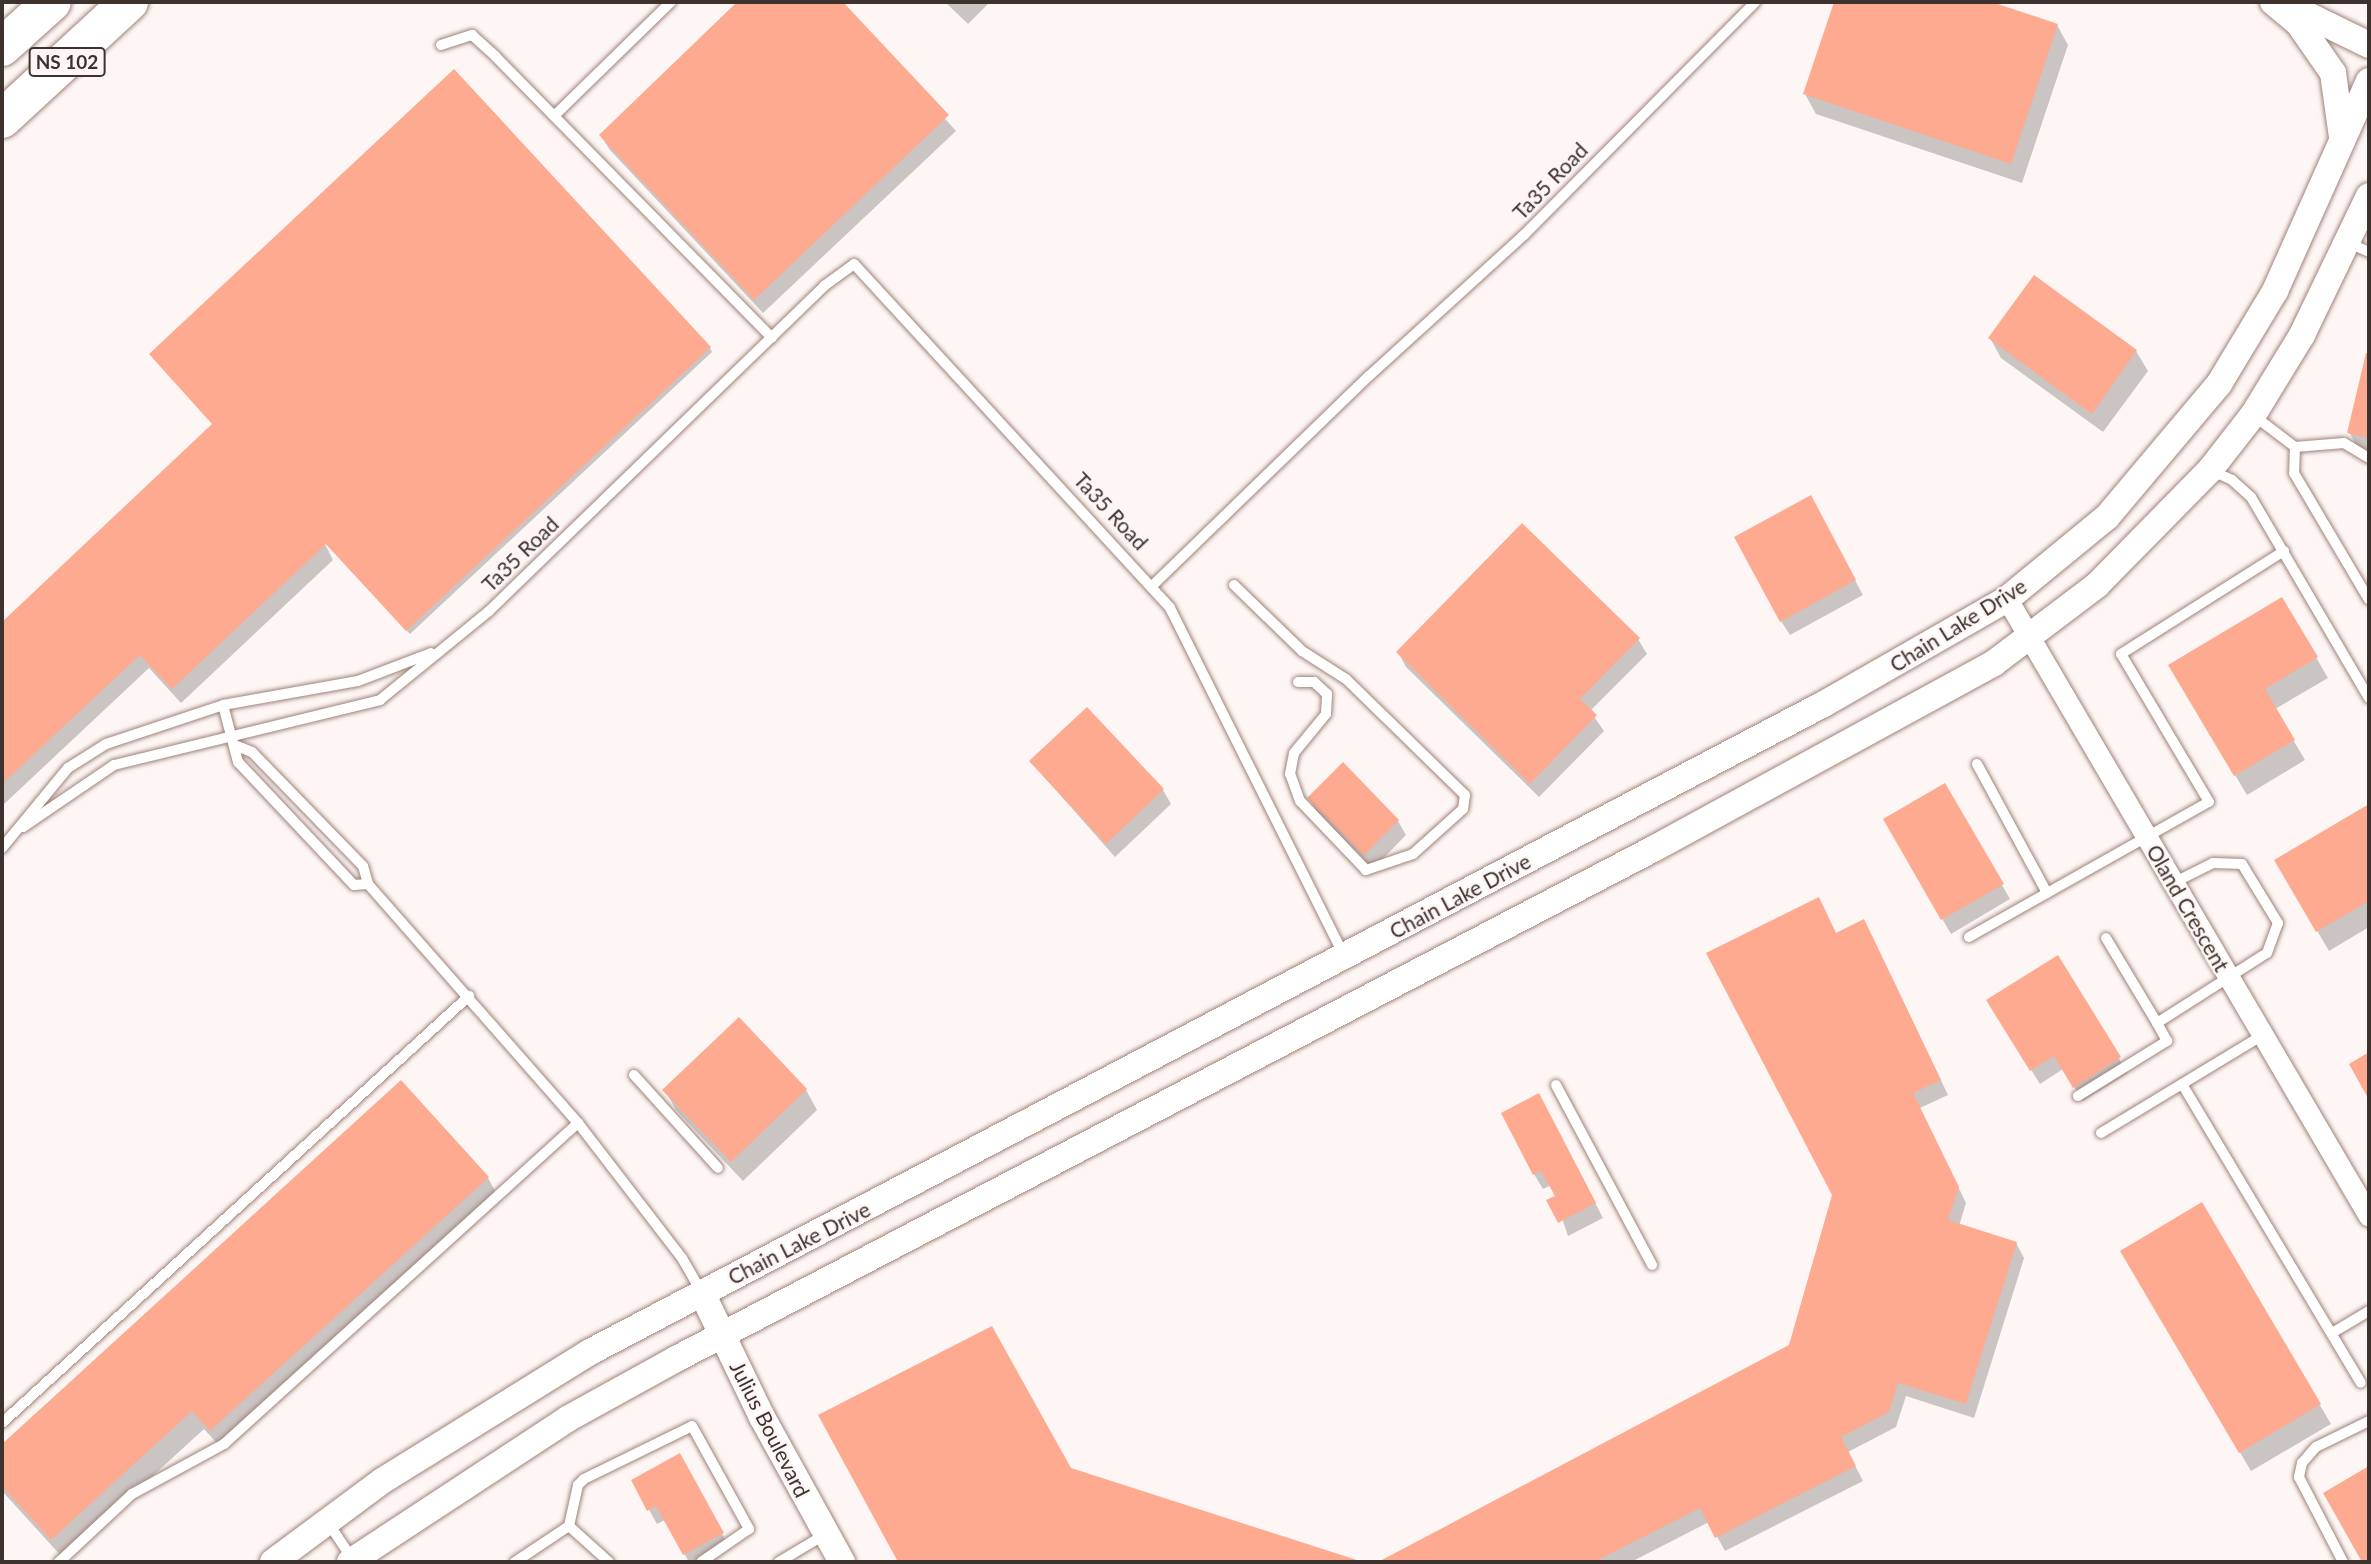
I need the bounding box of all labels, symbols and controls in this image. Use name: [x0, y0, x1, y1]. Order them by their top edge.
road number: NS 102: [28, 46, 106, 78]
street label: Ta35 Road: [1507, 137, 1593, 225]
street label: Ta35 Road: [1069, 467, 1153, 555]
street label: Ta35 Road: [476, 511, 564, 597]
street label: Chain Lake Drive: [1885, 573, 2031, 677]
street label: Oland Crescent: [2142, 840, 2234, 976]
street label: Chain Lake Drive: [1385, 848, 1535, 944]
street label: Chain Lake Drive: [724, 1196, 874, 1290]
street label: Julius Boulevard: [725, 1357, 815, 1501]

